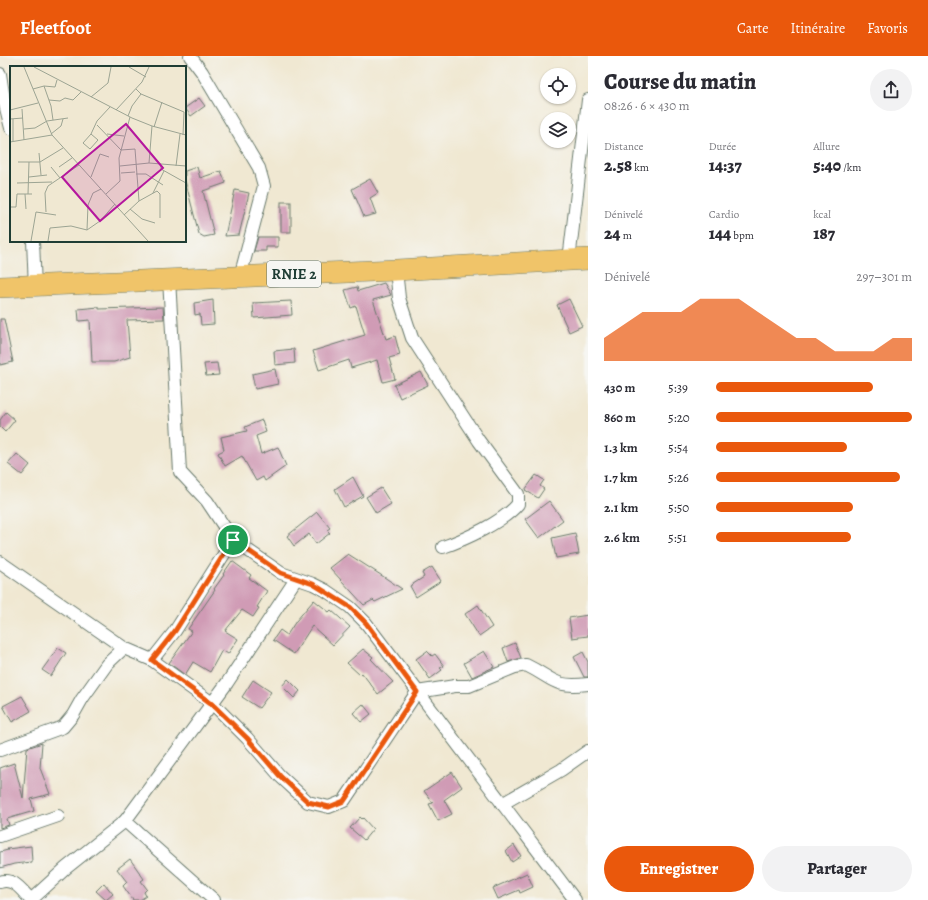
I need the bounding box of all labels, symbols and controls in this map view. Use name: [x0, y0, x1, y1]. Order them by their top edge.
text: Fleetfoot: [20, 15, 91, 41]
text: Carte: [737, 19, 768, 38]
text: Itinéraire: [790, 19, 845, 38]
text: Favoris: [867, 19, 908, 38]
inset map: [10, 66, 186, 242]
text: Course du matin: [604, 67, 756, 97]
map controls: [540, 68, 576, 148]
button: locate: [540, 68, 576, 104]
button: share: [870, 69, 912, 111]
text: 08:26 · 6 × 430 m: [604, 97, 690, 114]
button: layers: [540, 112, 576, 148]
text: Distance: [604, 139, 643, 154]
text: Durée: [709, 139, 736, 154]
text: Allure: [813, 139, 840, 154]
text: 2.58: [604, 154, 632, 177]
text: 14:37: [709, 154, 742, 177]
text: 5:40: [813, 154, 841, 177]
text: km: [632, 160, 649, 175]
text: /km: [841, 160, 861, 175]
text: Dénivelé: [604, 207, 643, 222]
text: Cardio: [709, 207, 739, 222]
text: kcal: [813, 207, 831, 222]
text: 24: [604, 222, 620, 245]
text: 144: [709, 222, 731, 245]
text: 187: [813, 222, 835, 245]
text: m: [620, 228, 632, 243]
text: bpm: [731, 228, 754, 243]
road number: RNIE 2: [267, 261, 321, 287]
text: Dénivelé: [604, 268, 650, 285]
text: 297–301 m: [856, 268, 912, 285]
text: 430 m: [604, 379, 635, 396]
text: 5:39: [668, 379, 688, 396]
text: 860 m: [604, 409, 636, 426]
text: 5:20: [668, 409, 690, 426]
text: 1.3 km: [604, 439, 638, 456]
text: 5:54: [668, 439, 688, 456]
text: 1.7 km: [604, 469, 638, 486]
text: 5:26: [668, 469, 689, 486]
text: 2.1 km: [604, 499, 638, 516]
text: 5:50: [668, 499, 689, 516]
pin: [216, 523, 250, 557]
icon: arrive: [222, 529, 244, 551]
text: 2.6 km: [604, 529, 640, 546]
text: 5:51: [668, 529, 687, 546]
button: Enregistrer: [604, 846, 754, 892]
button: Partager: [762, 846, 912, 892]

